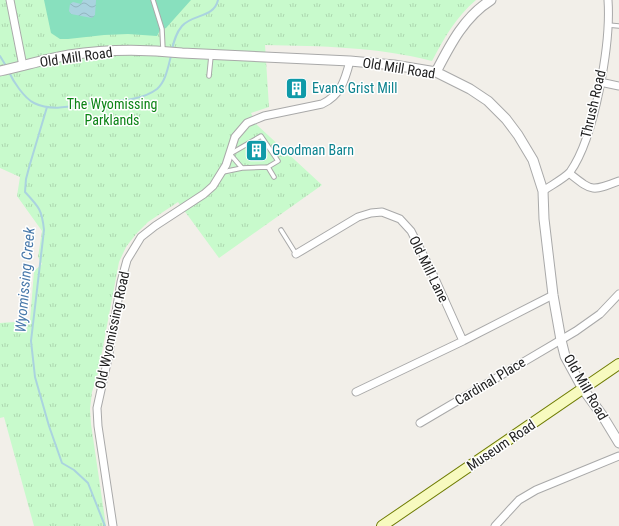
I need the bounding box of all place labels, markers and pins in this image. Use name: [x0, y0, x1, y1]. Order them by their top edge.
building icon: Evans Grist Mill: [284, 75, 310, 101]
place label: Evans Grist Mill: [312, 80, 397, 96]
building icon: Goodman Barn: [243, 137, 269, 163]
place label: Goodman Barn: [272, 142, 354, 158]

